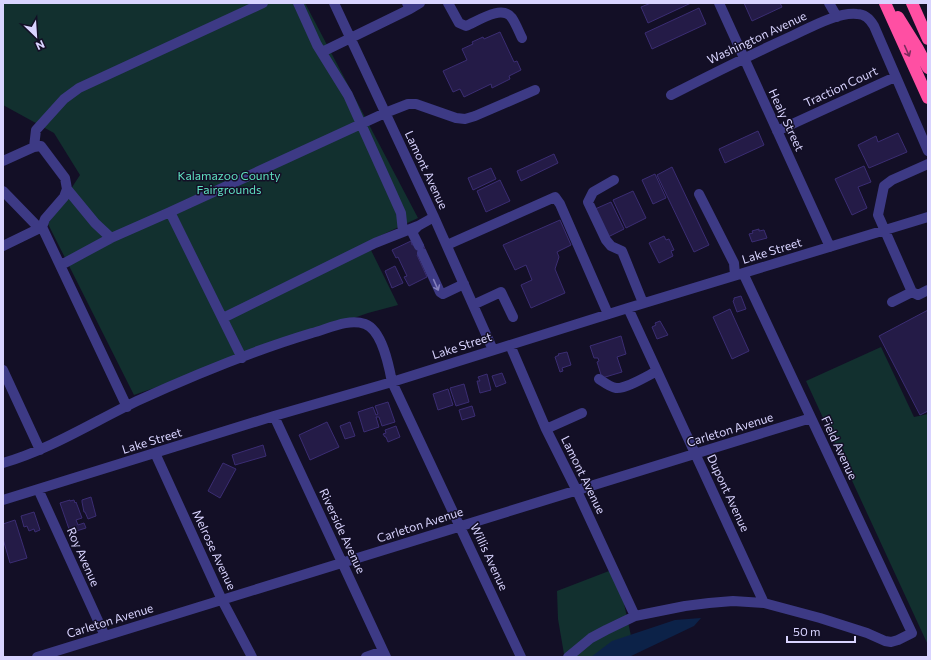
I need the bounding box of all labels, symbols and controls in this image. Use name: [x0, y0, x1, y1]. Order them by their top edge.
street label: Washington Avenue: [705, 8, 808, 66]
north arrow: [16, 16, 56, 56]
text: N: [34, 38, 47, 53]
one-way arrow: [904, 45, 911, 57]
street label: Traction Court: [801, 63, 880, 109]
street label: Healy Street: [766, 86, 807, 153]
street label: Lamont Avenue: [403, 128, 451, 211]
park label: Kalamazoo County Fairgrounds: [177, 168, 281, 196]
street label: Lake Street: [740, 234, 803, 266]
one-way arrow: [433, 278, 441, 290]
street label: Lake Street: [430, 329, 493, 361]
street label: Carleton Avenue: [685, 409, 775, 449]
street label: Field Avenue: [819, 414, 861, 482]
street label: Lake Street: [120, 424, 183, 456]
street label: Lamont Avenue: [559, 433, 609, 516]
street label: Dupont Avenue: [705, 452, 753, 534]
street label: Riverside Avenue: [317, 486, 369, 575]
street label: Carleton Avenue: [375, 504, 465, 545]
street label: Melrose Avenue: [190, 507, 240, 592]
street label: Willis Avenue: [468, 521, 512, 592]
street label: Roy Avenue: [65, 525, 103, 588]
street label: Carleton Avenue: [65, 600, 155, 640]
scale bar: [787, 618, 855, 644]
text: 50 m: [793, 624, 821, 638]

